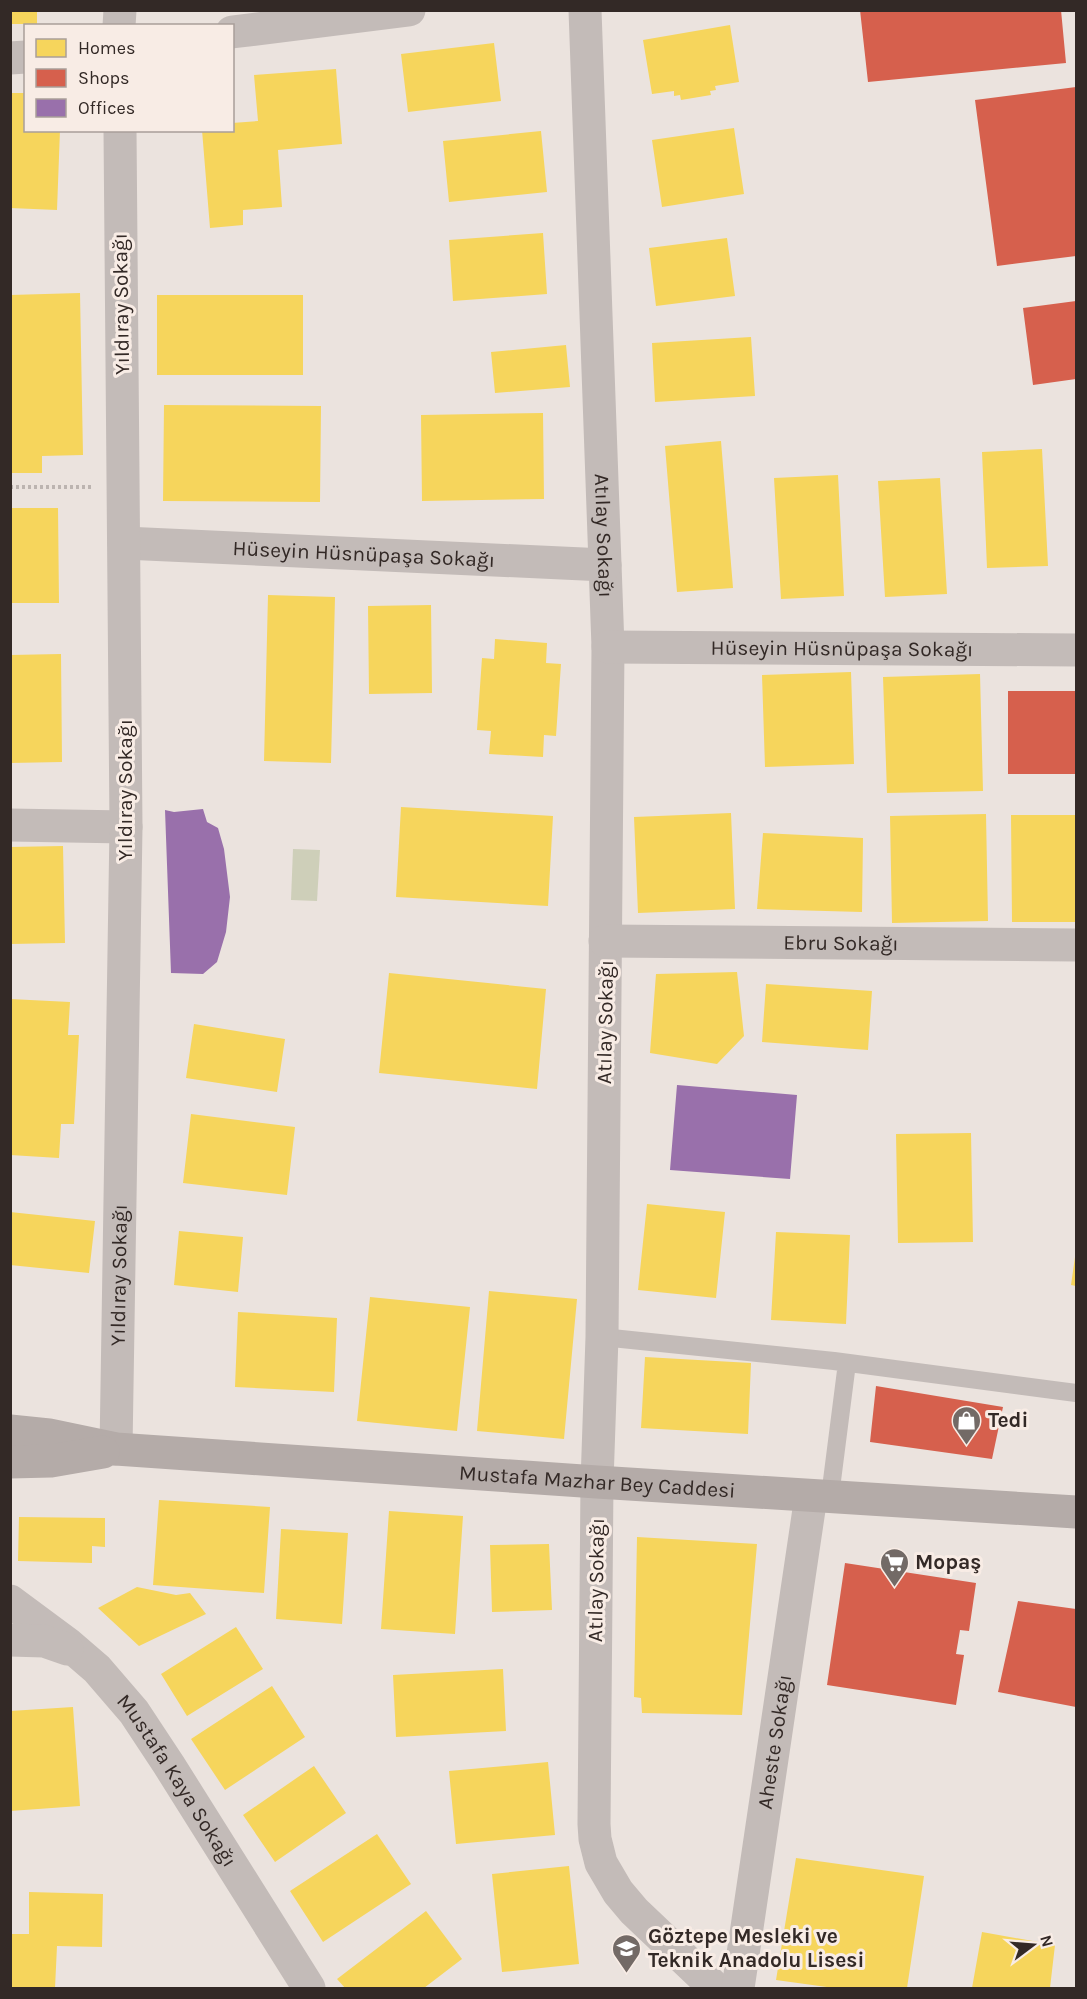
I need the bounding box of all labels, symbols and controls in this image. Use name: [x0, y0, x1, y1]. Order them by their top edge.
legend: [24, 24, 234, 132]
text: Homes: [78, 37, 135, 59]
text: Shops: [78, 67, 130, 89]
text: Offices: [78, 97, 135, 119]
street label: Yıldıray Sokağı: [108, 233, 134, 375]
street label: Atılay Sokağı: [590, 473, 618, 598]
street label: Hüseyin Hüsnüpaşa Sokağı: [232, 536, 496, 572]
street label: Hüseyin Hüsnüpaşa Sokağı: [711, 636, 973, 661]
street label: Yıldıray Sokağı: [113, 719, 137, 861]
street label: Ebru Sokağı: [783, 931, 899, 955]
street label: Atılay Sokağı: [592, 960, 618, 1084]
street label: Yıldıray Sokağı: [106, 1204, 132, 1346]
shop icon: Tedi: [951, 1404, 983, 1446]
place label: Tedi: [988, 1408, 1028, 1432]
street label: Mustafa Mazhar Bey Caddesi: [458, 1461, 736, 1503]
street label: Atılay Sokağı: [583, 1518, 609, 1642]
supermarket icon: Mopaş: [878, 1546, 910, 1588]
place label: Mopaş: [915, 1550, 981, 1574]
street label: Aheste Sokağı: [753, 1673, 796, 1811]
street label: Mustafa Kaya Sokağı: [112, 1689, 242, 1871]
north arrow: [1003, 1915, 1063, 1975]
place label: Göztepe Mesleki ve Teknik Anadolu Lisesi: [648, 1924, 864, 1972]
school or university icon: Göztepe Mesleki ve Teknik Anadolu Lisesi: [611, 1932, 643, 1974]
text: N: [1036, 1933, 1058, 1949]

